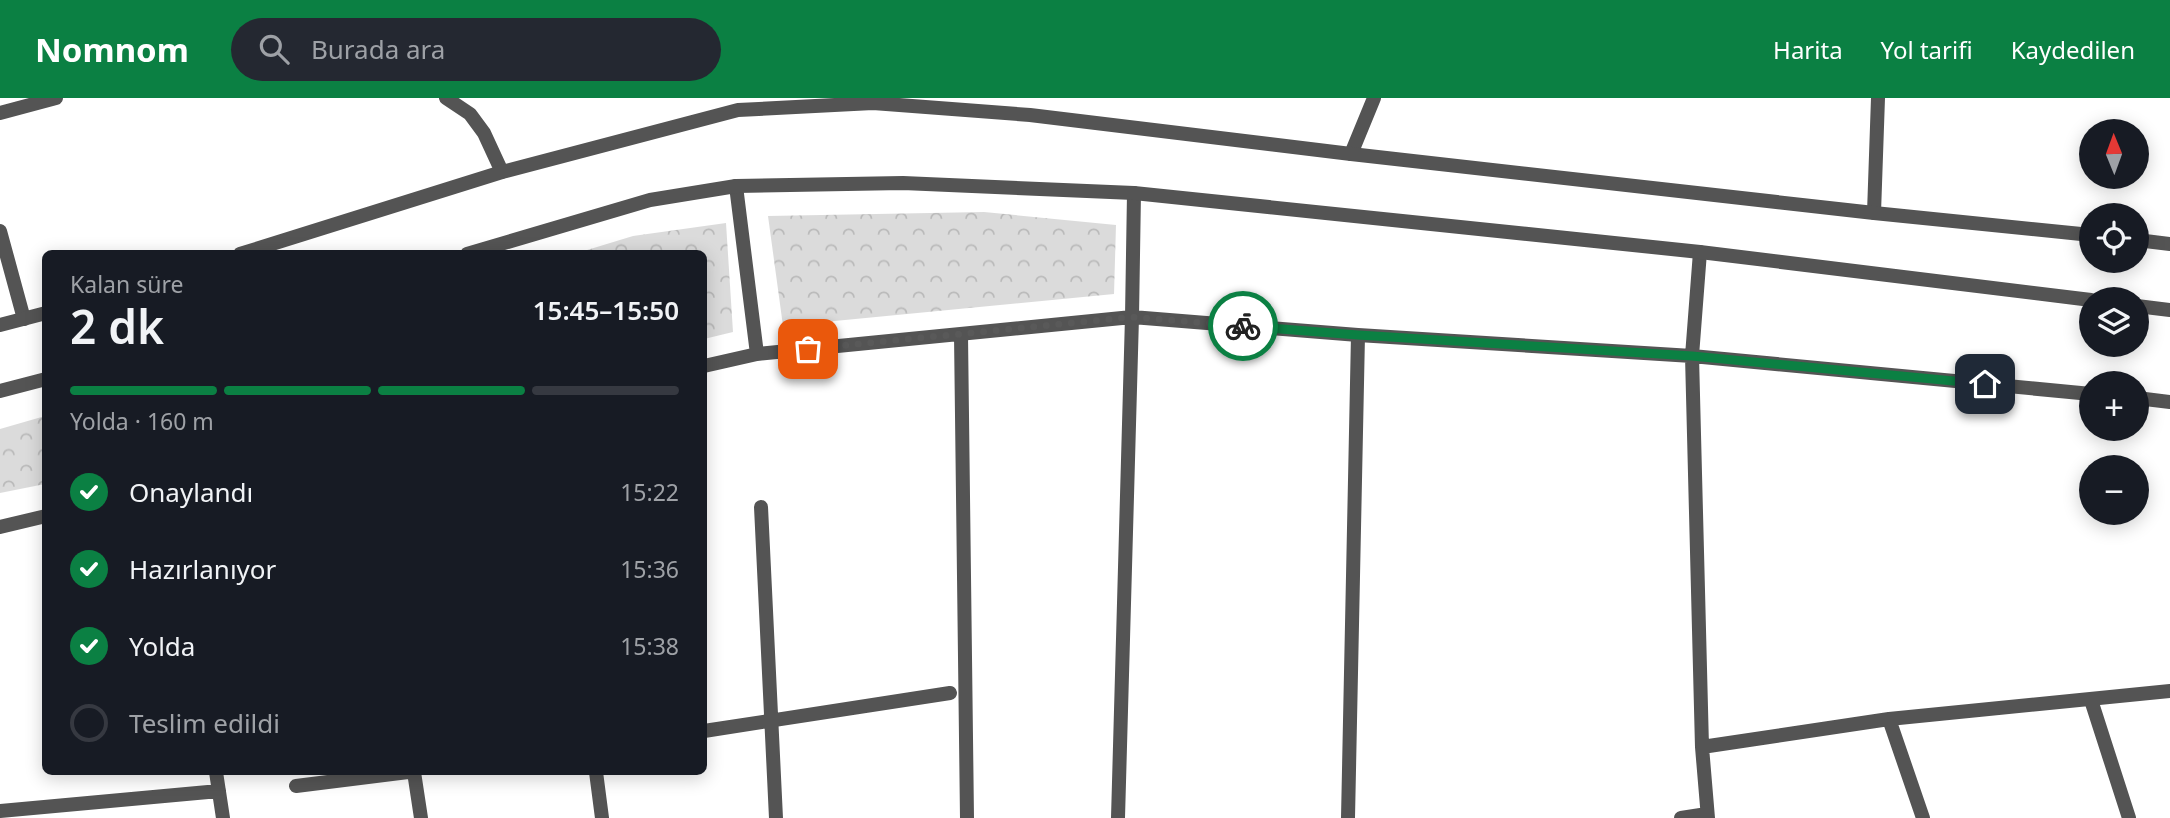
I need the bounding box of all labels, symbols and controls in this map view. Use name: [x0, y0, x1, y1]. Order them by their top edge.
search box: [231, 18, 721, 81]
text: Nomnom: [35, 27, 189, 72]
icon: search: [255, 30, 293, 68]
text: Burada ara: [311, 31, 445, 67]
text: Harita: [1773, 33, 1843, 66]
text: Yol tarifi: [1881, 33, 1973, 66]
text: Kaydedilen: [2011, 33, 2135, 66]
north arrow: [2079, 119, 2149, 189]
map controls: [2079, 119, 2149, 525]
button: locate: [2079, 203, 2149, 273]
text: Kalan süre: [70, 268, 183, 300]
button: layers: [2079, 287, 2149, 357]
courier: [1208, 291, 1278, 361]
text: 15:45–15:50: [533, 292, 679, 328]
text: 2 dk: [70, 295, 164, 357]
icon: bike: [1224, 307, 1262, 345]
pin: [778, 319, 838, 379]
icon: bag: [789, 330, 827, 368]
pin: [1955, 354, 2015, 414]
icon: home: [1966, 365, 2004, 403]
button: +: [2079, 371, 2149, 441]
text: Yolda · 160 m: [70, 405, 214, 437]
button: −: [2079, 455, 2149, 525]
icon: check: [70, 473, 108, 511]
text: Onaylandı: [129, 474, 253, 510]
text: 15:22: [620, 476, 679, 508]
icon: check: [70, 550, 108, 588]
text: Hazırlanıyor: [129, 551, 276, 587]
text: 15:36: [620, 553, 679, 585]
icon: check: [70, 627, 108, 665]
text: Yolda: [129, 628, 195, 664]
text: 15:38: [620, 630, 679, 662]
text: Teslim edildi: [129, 705, 280, 741]

